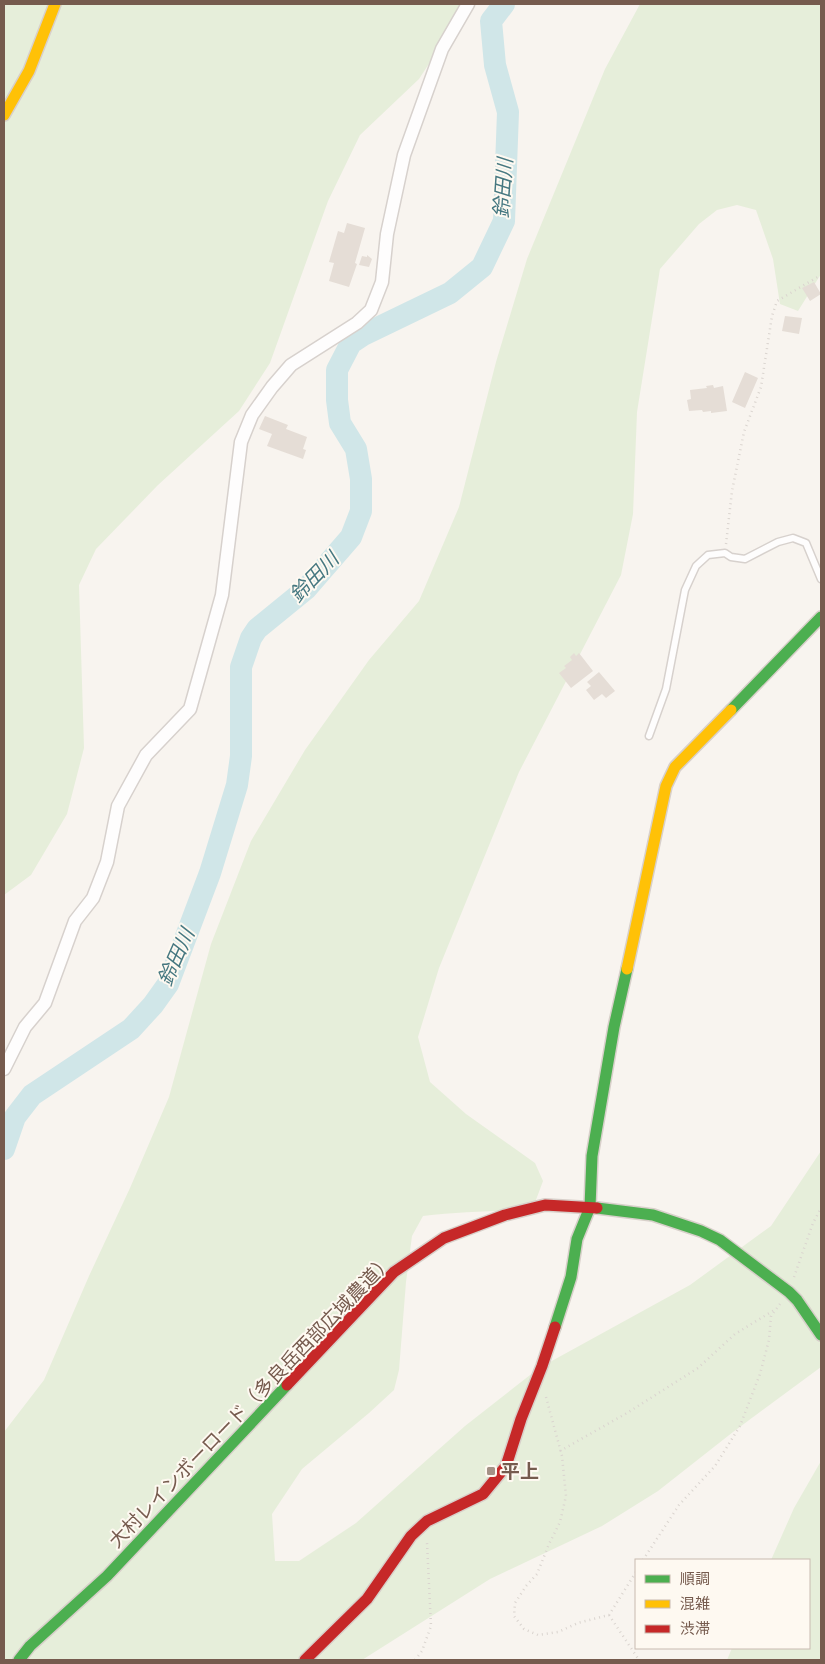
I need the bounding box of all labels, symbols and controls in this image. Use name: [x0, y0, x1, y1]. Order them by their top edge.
water label: 鈴田川: [489, 155, 517, 219]
water label: 鈴田川: [285, 546, 345, 607]
water label: 鈴田川: [153, 923, 200, 989]
street label: 大村レインボーロード（多良岳西部広域農道）: [104, 1249, 398, 1553]
place label: 平上: [501, 1460, 539, 1483]
marker: 平上: [485, 1465, 497, 1477]
legend: [635, 1559, 810, 1649]
text: 順調: [680, 1570, 710, 1588]
text: 混雑: [680, 1595, 710, 1613]
text: 渋滞: [680, 1620, 710, 1638]

